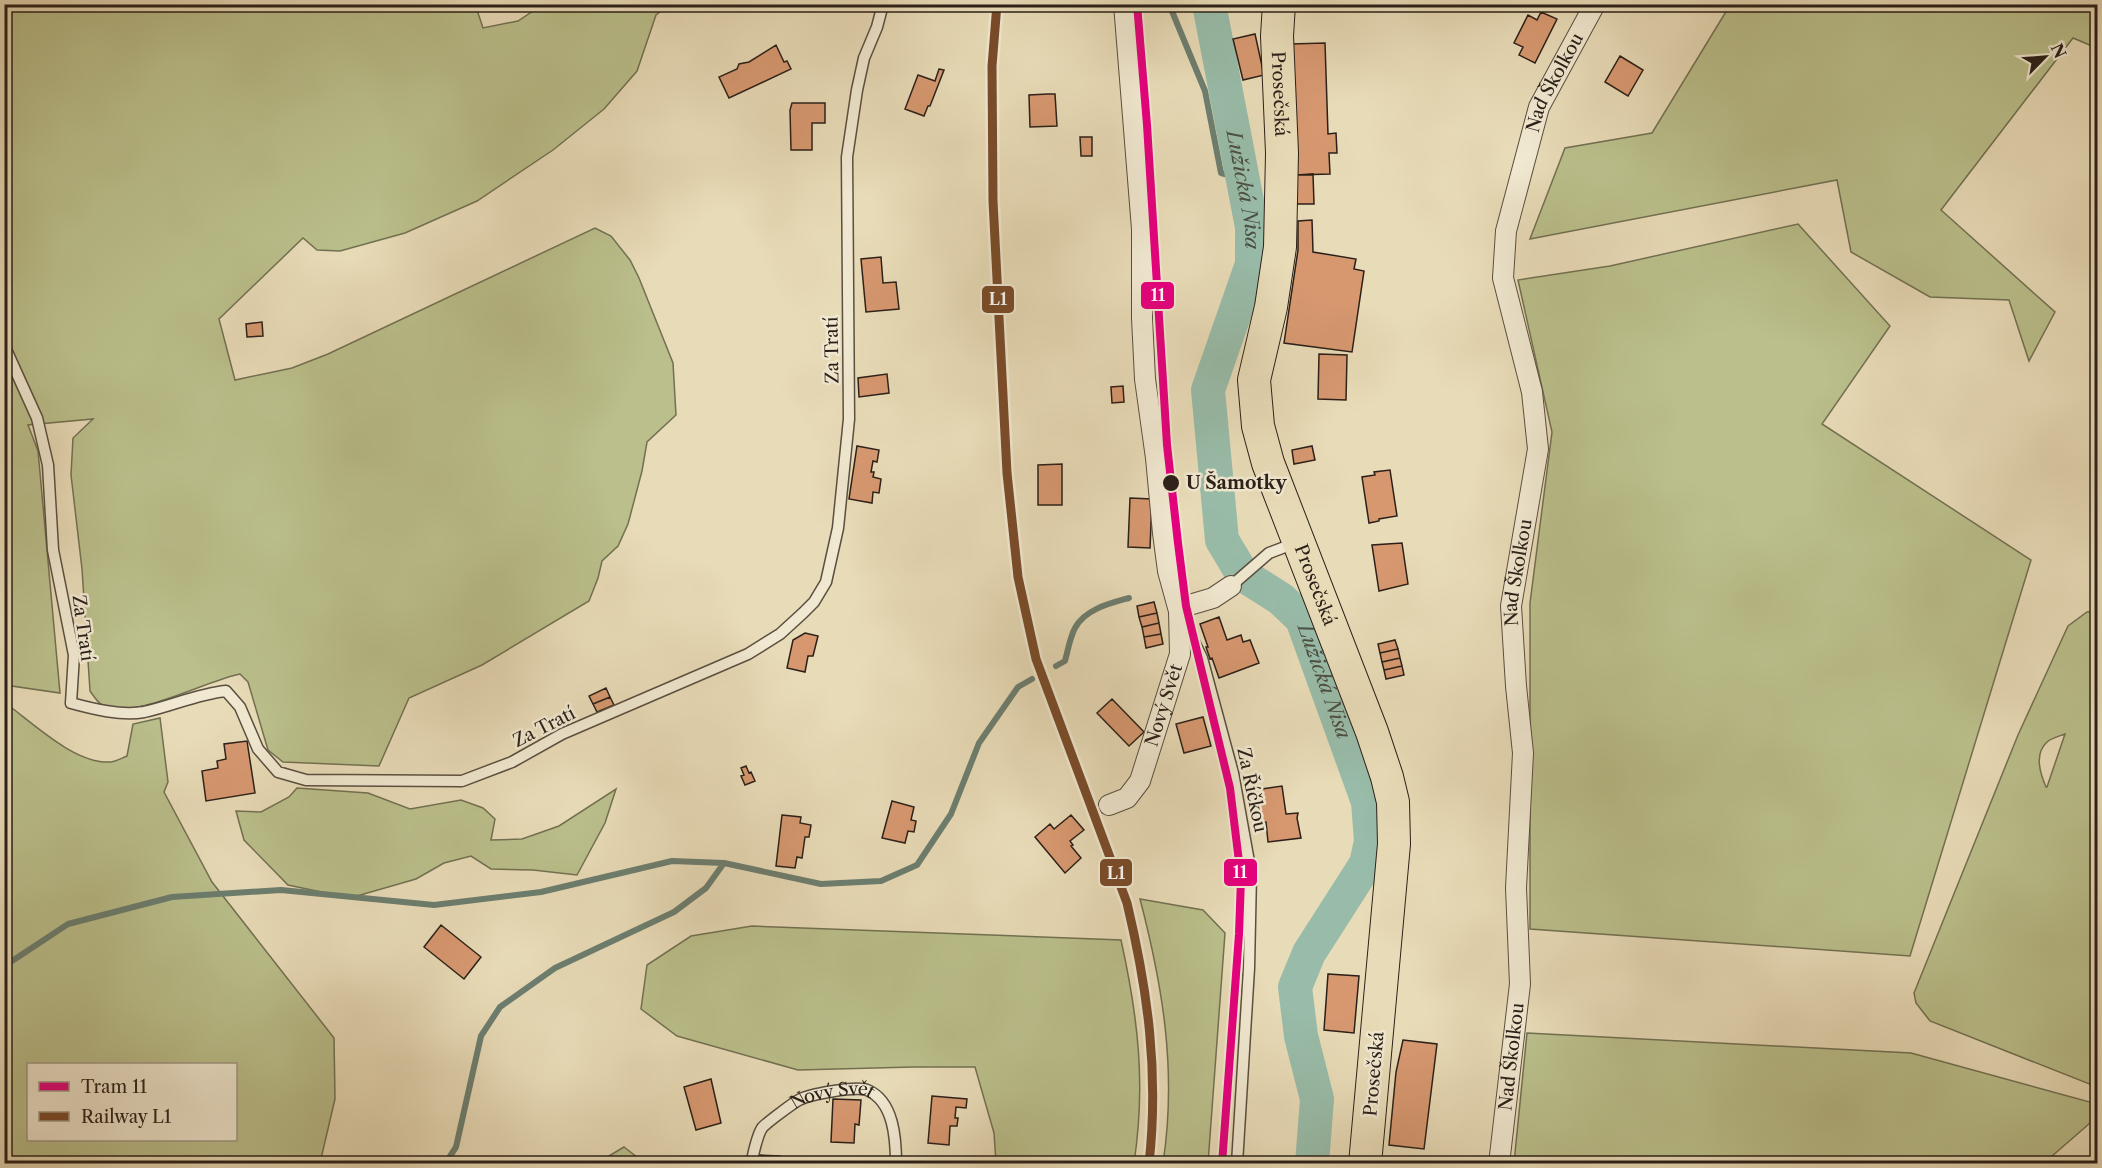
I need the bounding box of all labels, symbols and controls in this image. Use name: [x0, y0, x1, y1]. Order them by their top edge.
north arrow: [2015, 27, 2075, 87]
street label: Nad Školkou: [1522, 29, 1588, 135]
text: N: [2047, 40, 2071, 61]
street label: Prosečská: [1267, 51, 1292, 137]
water label: Lužická Nisa: [1221, 126, 1265, 249]
line badge: 11: [1140, 281, 1175, 310]
line badge: L1: [981, 285, 1015, 314]
text: 11: [1151, 285, 1166, 305]
text: L1: [989, 289, 1008, 309]
street label: Za Tratí: [820, 316, 844, 384]
place label: U Šamotky: [1186, 470, 1287, 494]
marker: U Šamotky: [1161, 473, 1181, 493]
street label: Nad Školkou: [1500, 517, 1537, 627]
street label: Prosečská: [1289, 541, 1341, 629]
street label: Za Tratí: [67, 593, 99, 663]
water label: Lužická Nisa: [1292, 618, 1356, 742]
street label: Nový Svět: [1141, 661, 1187, 749]
street label: Za Tratí: [509, 702, 579, 752]
street label: Za Říčkou: [1232, 745, 1274, 835]
line badge: L1: [1099, 858, 1133, 887]
line badge: 11: [1223, 858, 1258, 887]
text: 11: [1233, 862, 1248, 882]
text: L1: [1107, 863, 1126, 883]
street label: Nad Školkou: [1494, 1002, 1529, 1112]
street label: Prosečská: [1359, 1030, 1389, 1117]
legend: [27, 1063, 237, 1141]
text: Tram 11: [81, 1076, 148, 1098]
street label: Nový Svět: [786, 1078, 879, 1114]
text: Railway L1: [81, 1106, 172, 1128]

